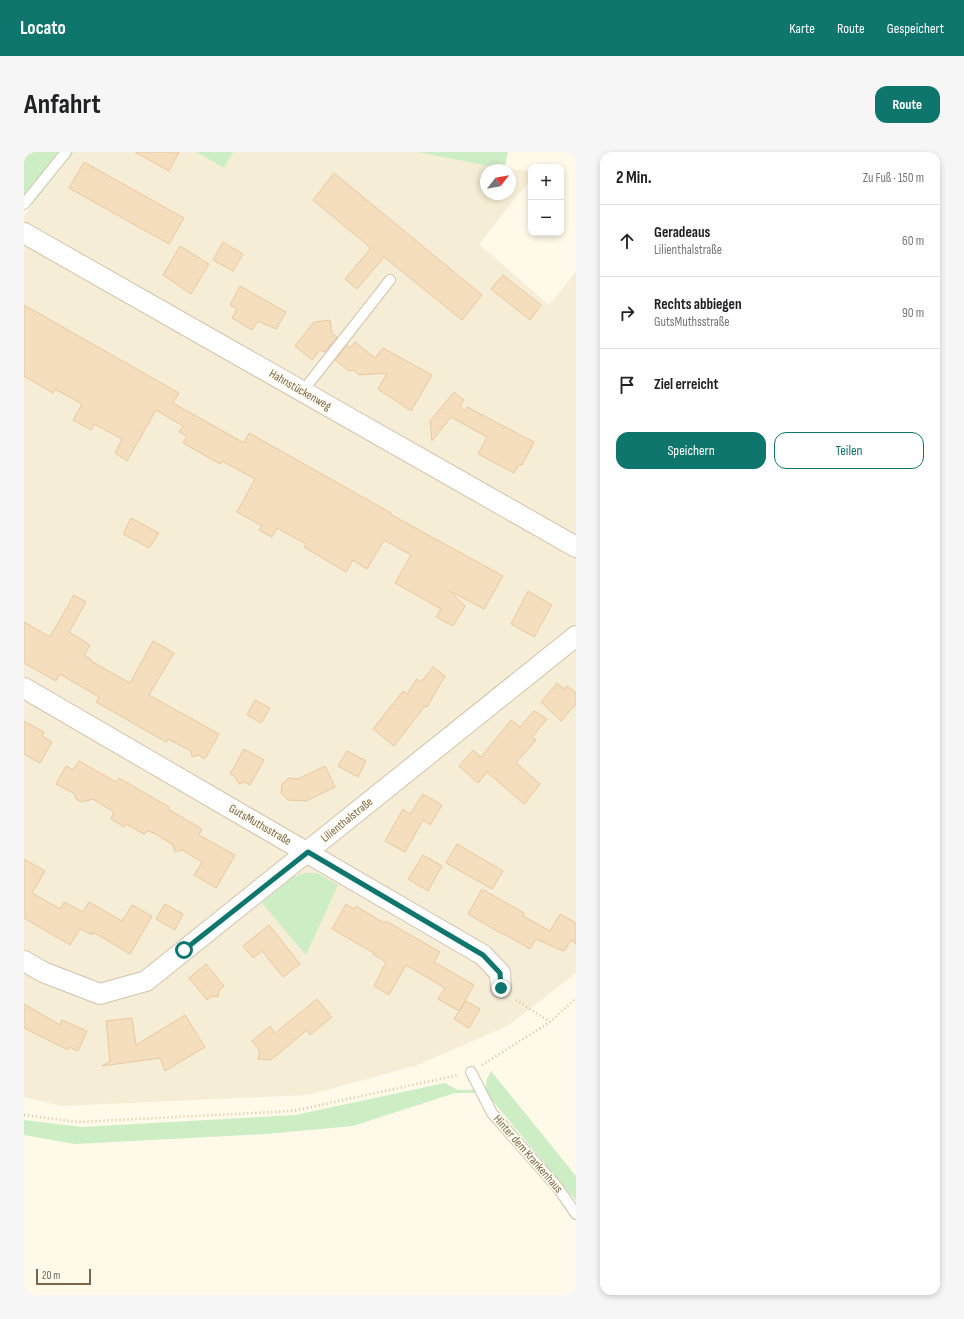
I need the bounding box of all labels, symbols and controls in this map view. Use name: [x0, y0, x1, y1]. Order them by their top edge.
text: Locato: [20, 17, 66, 40]
text: Karte: [789, 20, 815, 37]
text: Route: [837, 20, 865, 37]
text: Gespeichert: [887, 20, 944, 37]
button: Route: [875, 86, 940, 123]
text: Anfahrt: [24, 88, 101, 121]
north arrow: [480, 164, 516, 200]
map controls: [528, 164, 564, 236]
button: +: [528, 164, 564, 200]
text: 2 Min.: [616, 168, 652, 188]
text: Zu Fuß · 150 m: [863, 170, 924, 186]
button: −: [528, 200, 564, 236]
text: Geradeaus: [654, 223, 710, 242]
icon: ahead: [616, 230, 638, 252]
text: 60 m: [902, 233, 924, 249]
text: Lilienthalstraße: [654, 242, 722, 258]
text: Rechts abbiegen: [654, 295, 742, 314]
icon: right: [616, 302, 638, 324]
text: 90 m: [902, 305, 924, 321]
text: GutsMuthsstraße: [654, 314, 730, 330]
street label: Hahnstückenweg: [266, 366, 334, 414]
icon: arrive: [616, 374, 638, 396]
text: Ziel erreicht: [654, 375, 718, 394]
button: Speichern: [616, 432, 766, 469]
button: Teilen: [774, 432, 924, 469]
street label: Lilienthalstraße: [318, 794, 376, 846]
street label: GutsMuthsstraße: [226, 801, 294, 849]
route start: [175, 941, 193, 959]
route end: [492, 979, 510, 997]
street label: Hinter dem Krankenhaus: [490, 1112, 566, 1196]
scale bar: [36, 1267, 91, 1286]
text: 20 m: [42, 1269, 60, 1282]

